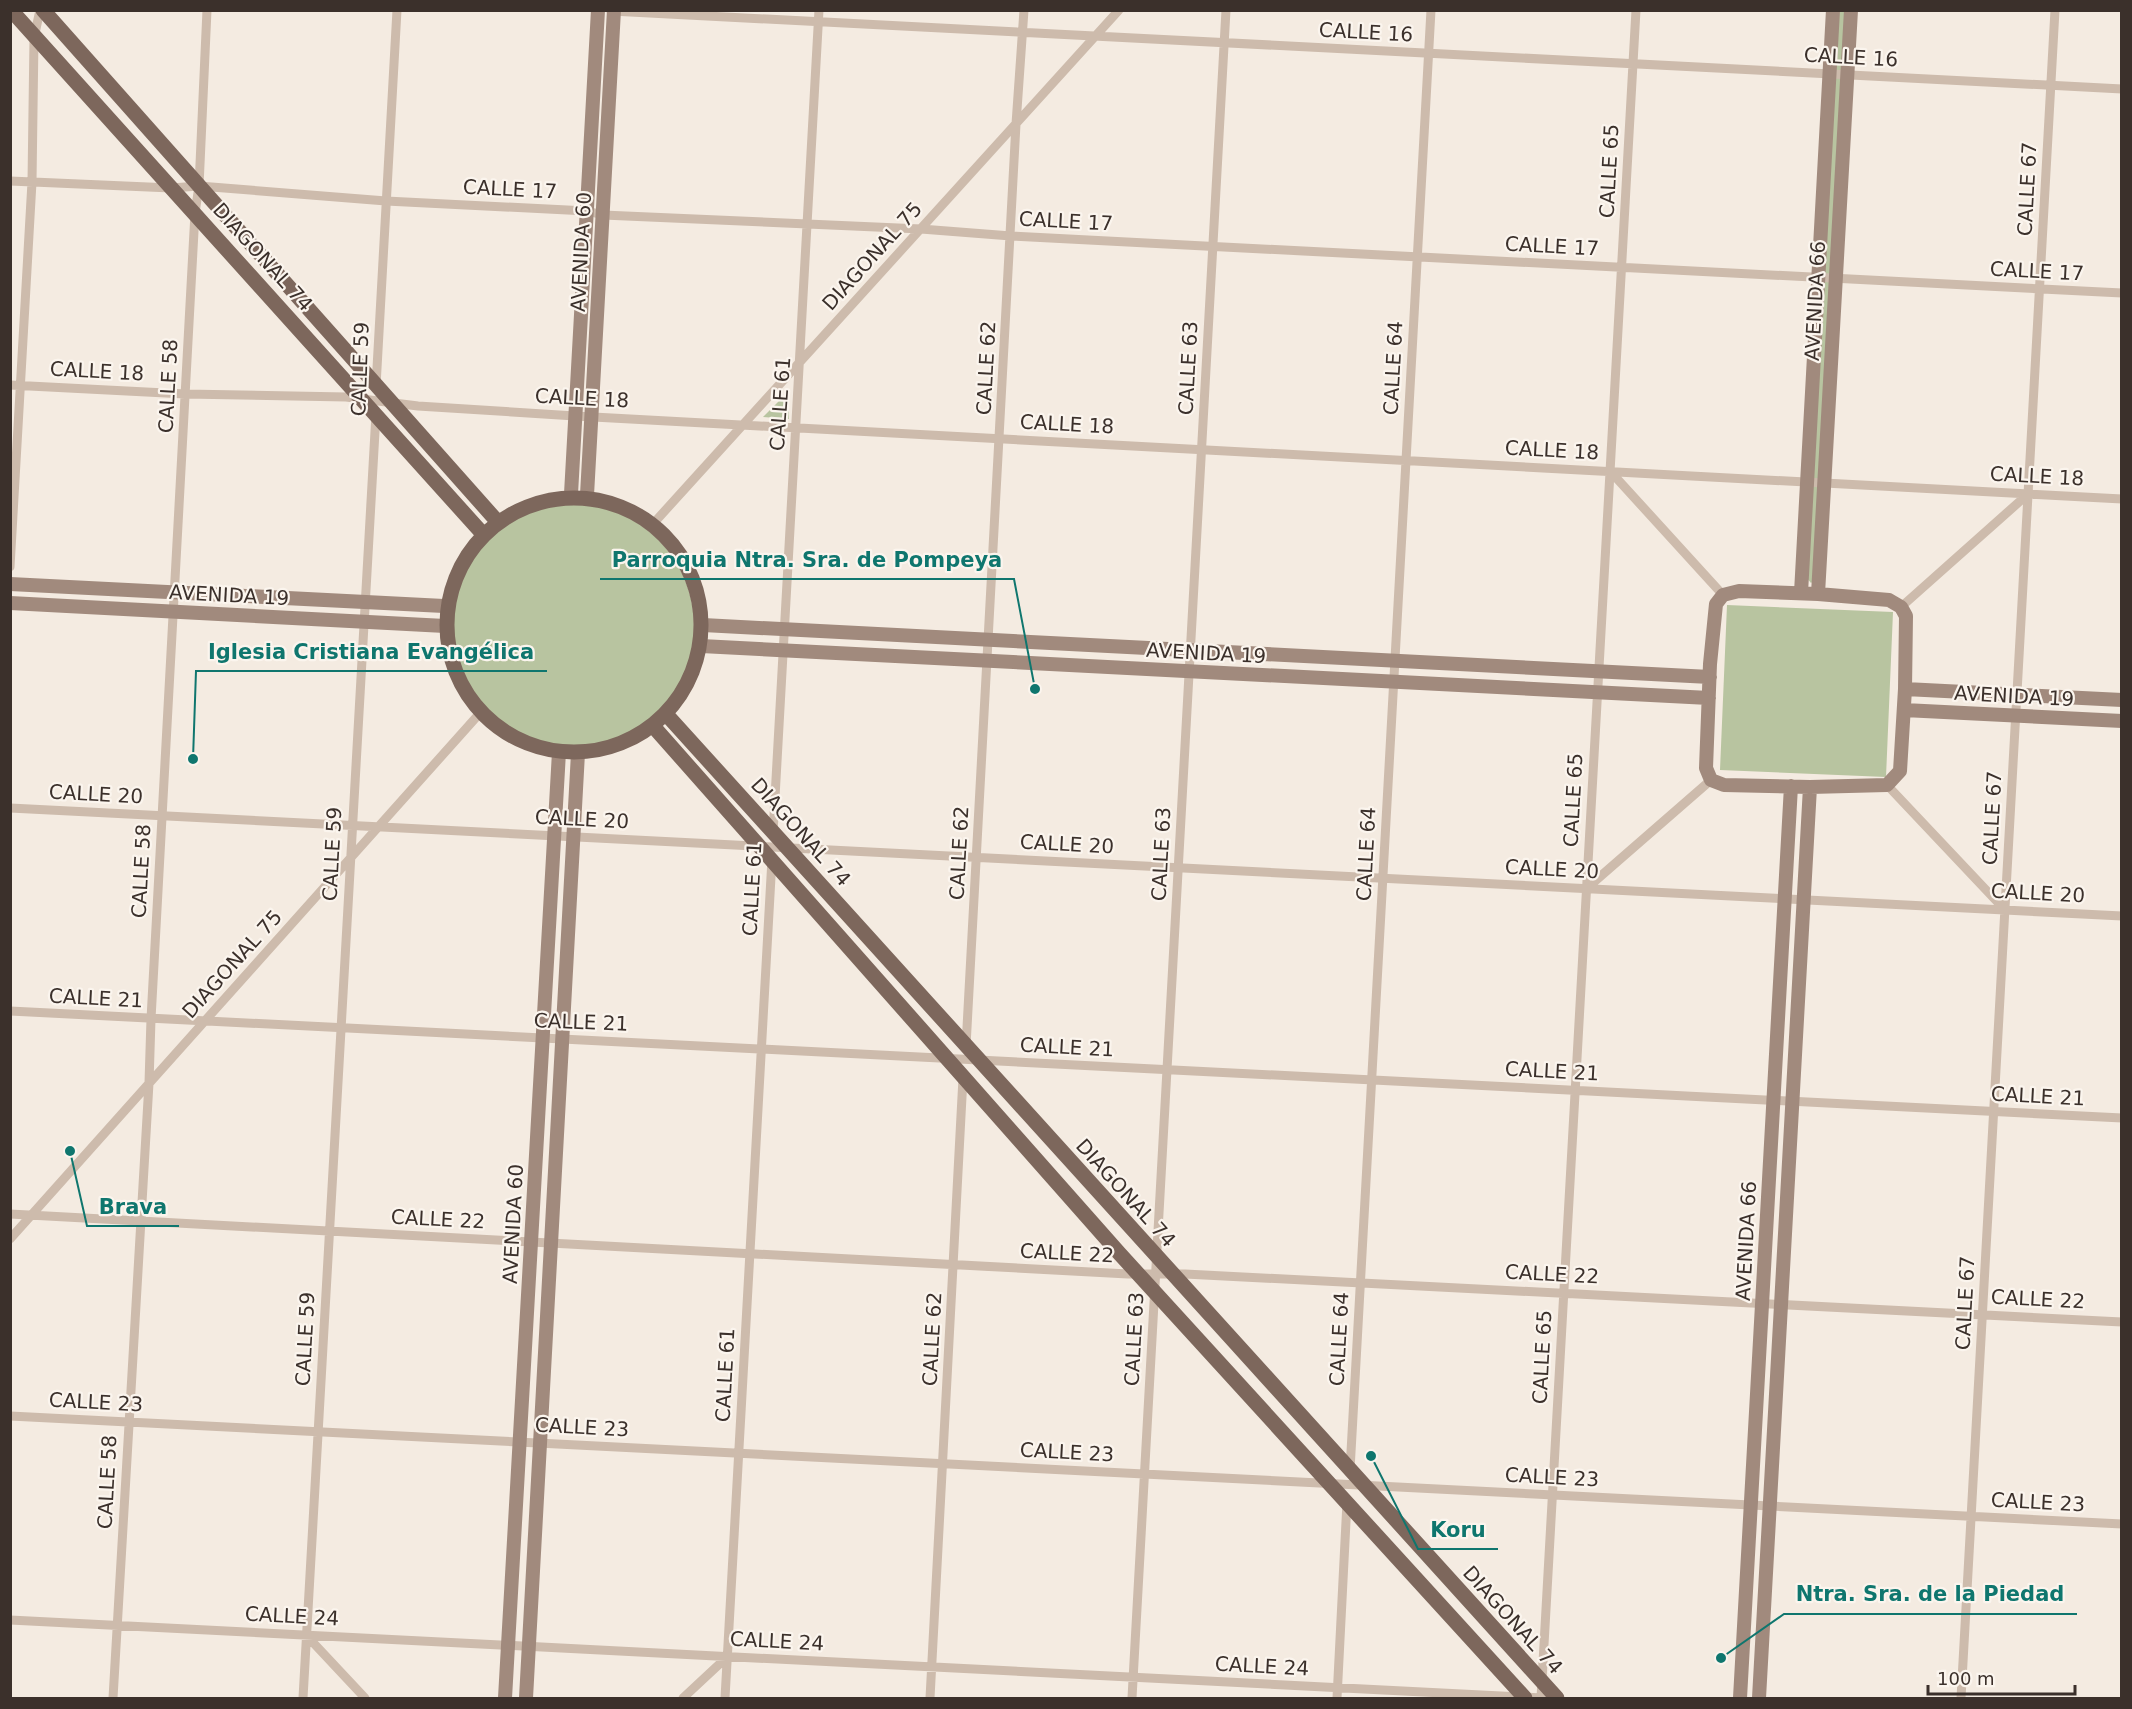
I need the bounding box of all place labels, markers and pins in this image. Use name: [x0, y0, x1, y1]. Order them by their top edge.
callout: Parroquia Ntra. Sra. de Pompeya: [600, 540, 1014, 579]
callout: Iglesia Cristiana Evangélica: [196, 632, 547, 671]
callout: Brava: [87, 1187, 179, 1226]
callout: Koru: [1418, 1510, 1498, 1549]
callout: Ntra. Sra. de la Piedad: [1784, 1575, 2077, 1614]

